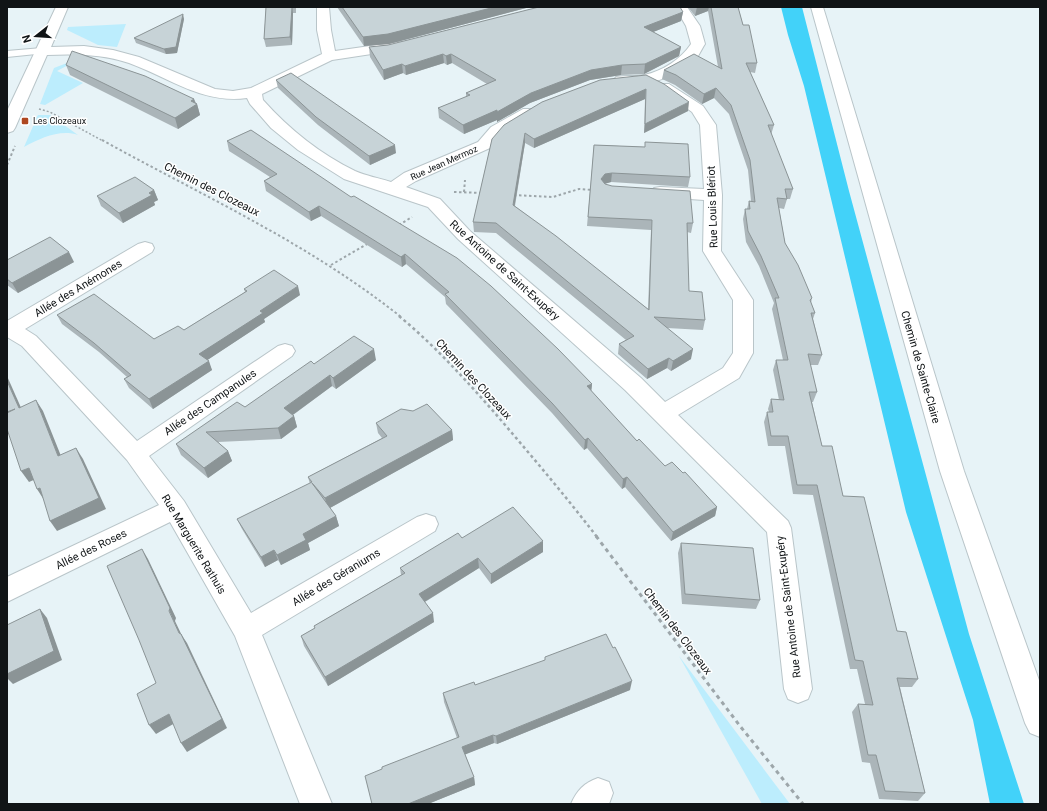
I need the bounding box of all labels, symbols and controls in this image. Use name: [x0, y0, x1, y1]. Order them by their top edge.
north arrow: [16, 16, 56, 56]
text: N: [19, 33, 34, 44]
marker: Les Clozeaux: [20, 116, 30, 126]
place label: Les Clozeaux: [33, 116, 87, 126]
street label: Rue Jean Mermoz: [409, 143, 480, 182]
street label: Chemin des Clozeaux: [162, 160, 262, 219]
street label: Rue Louis Blériot: [705, 165, 720, 248]
street label: Rue Antoine de Saint-Exupéry: [447, 218, 563, 324]
street label: Allée des Anémones: [32, 257, 125, 320]
street label: Chemin de Sainte-Claire: [898, 309, 943, 425]
street label: Chemin des Clozeaux: [433, 336, 515, 423]
street label: Allée des Campanules: [162, 366, 259, 438]
street label: Rue Marguerite Rathuis: [159, 492, 229, 597]
street label: Allée des Roses: [53, 526, 129, 572]
street label: Rue Antoine de Saint-Exupéry: [773, 534, 804, 679]
street label: Allée des Géraniums: [290, 546, 383, 609]
street label: Chemin des Clozeaux: [641, 585, 715, 678]

